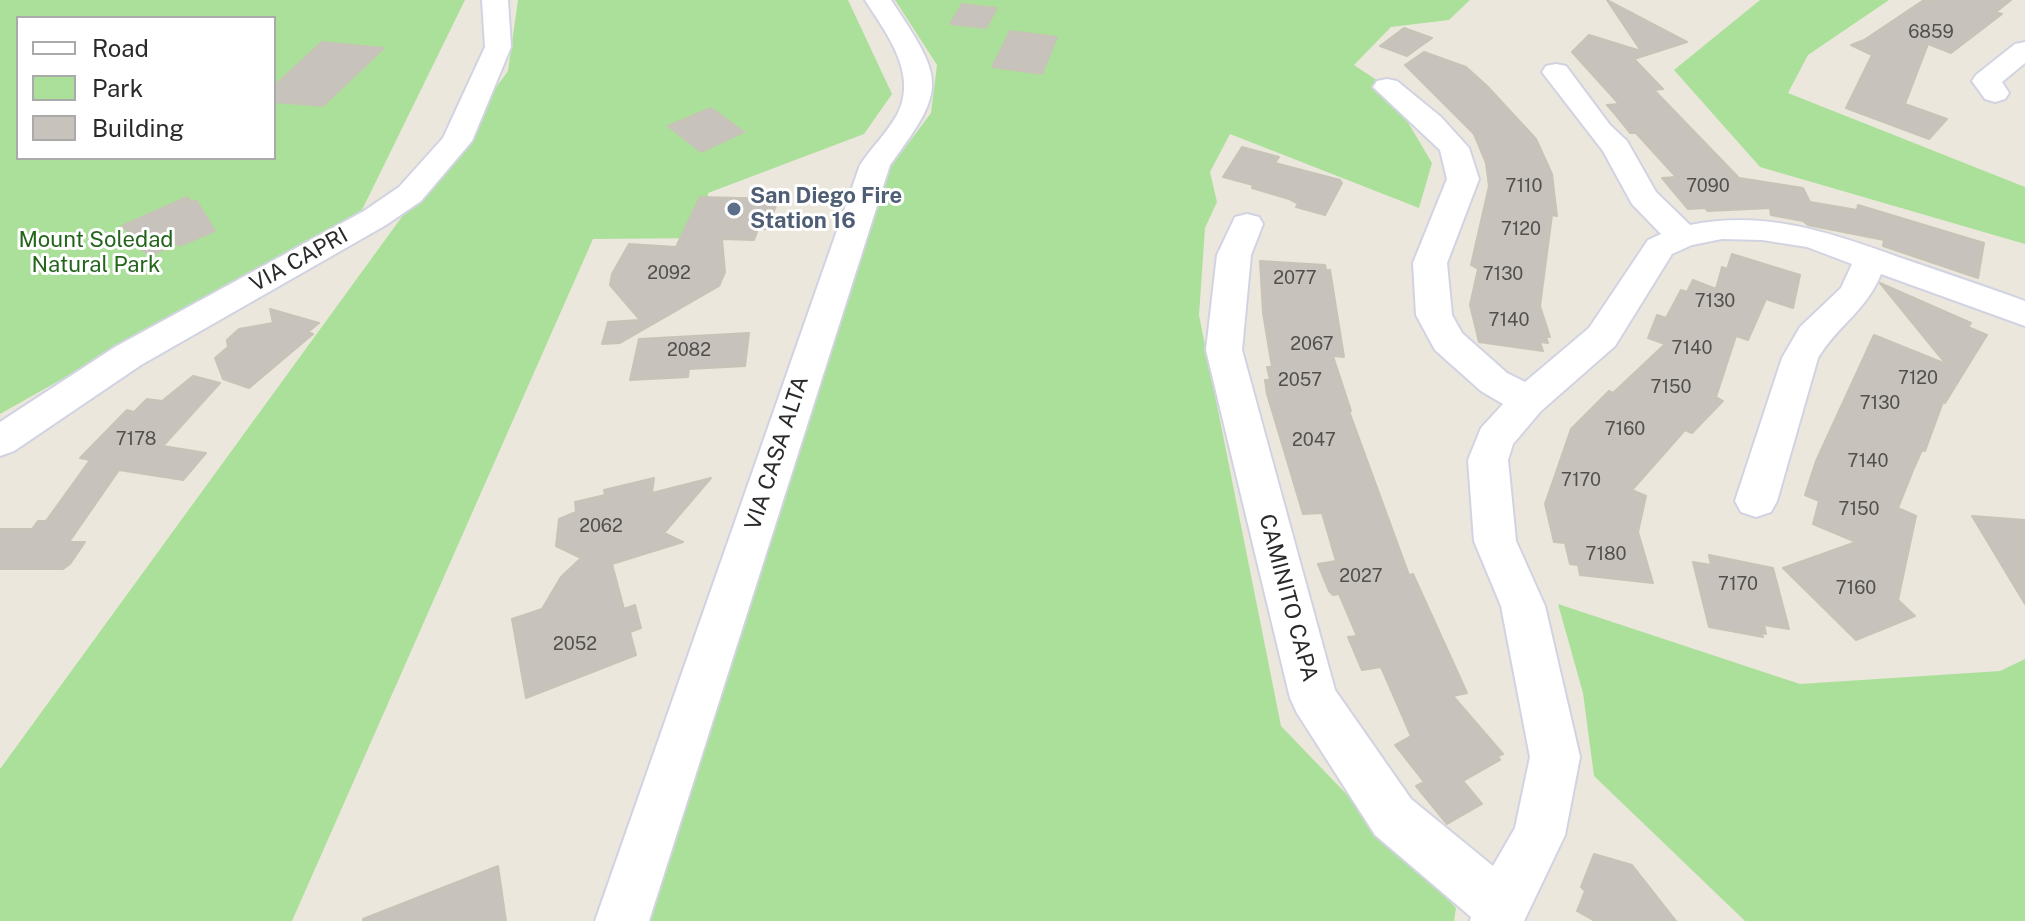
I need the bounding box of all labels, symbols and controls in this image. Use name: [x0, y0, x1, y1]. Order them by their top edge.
legend: [16, 16, 276, 160]
house number: 6859: [1908, 21, 1954, 43]
text: Road: [92, 34, 149, 62]
text: Park: [92, 74, 143, 102]
text: Building: [92, 114, 184, 142]
house number: 7110: [1506, 175, 1542, 197]
house number: 7090: [1686, 175, 1730, 197]
place label: San Diego Fire Station 16: [750, 183, 902, 234]
marker: San Diego Fire Station 16: [725, 200, 743, 218]
house number: 7120: [1501, 218, 1541, 240]
street label: VIA CAPRI: [246, 222, 352, 298]
park label: Mount Soledad Natural Park: [19, 227, 173, 278]
house number: 2092: [647, 262, 691, 284]
house number: 7130: [1483, 263, 1523, 285]
house number: 2077: [1273, 267, 1317, 289]
house number: 7130: [1695, 290, 1735, 312]
house number: 7140: [1489, 309, 1529, 331]
house number: 2067: [1290, 333, 1334, 355]
house number: 7140: [1672, 337, 1712, 359]
house number: 2082: [667, 339, 711, 361]
house number: 7120: [1898, 367, 1938, 389]
house number: 2057: [1278, 369, 1322, 391]
street label: VIA CASA ALTA: [740, 373, 814, 533]
house number: 7150: [1650, 376, 1692, 398]
house number: 7130: [1860, 392, 1900, 414]
house number: 7160: [1605, 418, 1645, 440]
house number: 7178: [116, 428, 156, 450]
house number: 2047: [1292, 429, 1336, 451]
house number: 7140: [1848, 450, 1888, 472]
house number: 7170: [1561, 469, 1601, 491]
house number: 7150: [1838, 498, 1880, 520]
street label: CAMINITO CAPA: [1253, 511, 1323, 685]
house number: 2062: [579, 515, 623, 537]
house number: 7180: [1585, 543, 1627, 565]
house number: 2027: [1339, 565, 1383, 587]
house number: 7170: [1718, 573, 1758, 595]
house number: 7160: [1836, 577, 1876, 599]
house number: 2052: [553, 633, 597, 655]

